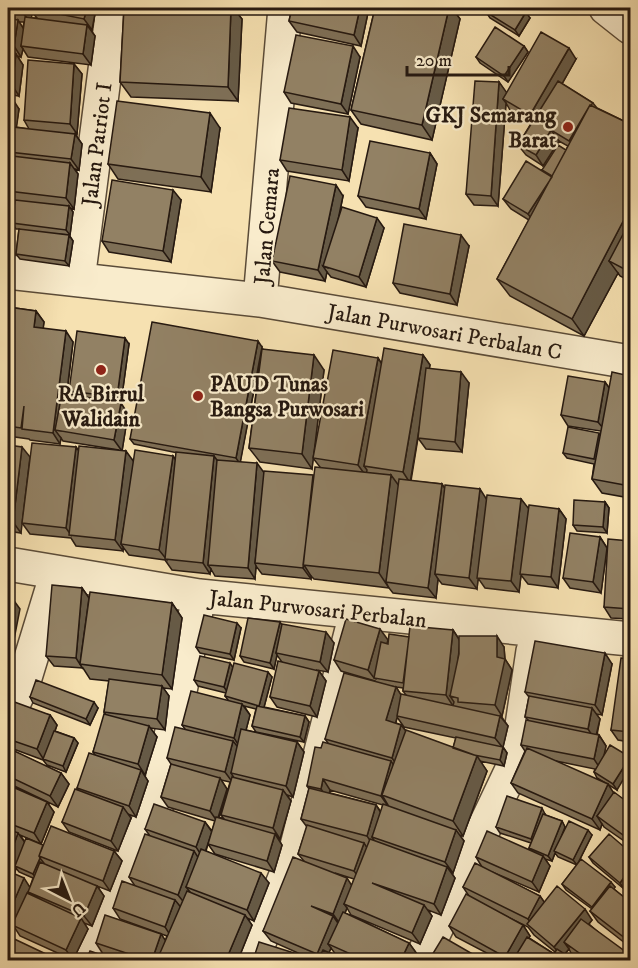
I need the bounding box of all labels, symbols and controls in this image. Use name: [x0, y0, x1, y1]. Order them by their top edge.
scale bar: [407, 39, 509, 77]
text: 20 m: [416, 50, 452, 72]
street label: Jalan Patriot I: [76, 81, 118, 210]
place label: GKJ Semarang Barat: [426, 102, 557, 154]
marker: GKJ Semarang Barat: [561, 120, 575, 134]
street label: Jalan Cemara: [249, 166, 286, 288]
street label: Jalan Purwosari Perbalan C: [323, 298, 564, 366]
marker: RA Birrul Walidain: [94, 363, 108, 377]
place label: PAUD Tunas Bangsa Purwosari: [210, 371, 364, 423]
place label: RA Birrul Walidain: [58, 381, 145, 433]
marker: PAUD Tunas Bangsa Purwosari: [191, 389, 205, 403]
street label: Jalan Purwosari Perbalan: [206, 584, 428, 634]
north arrow: [39, 869, 99, 929]
text: U: [67, 898, 90, 921]

